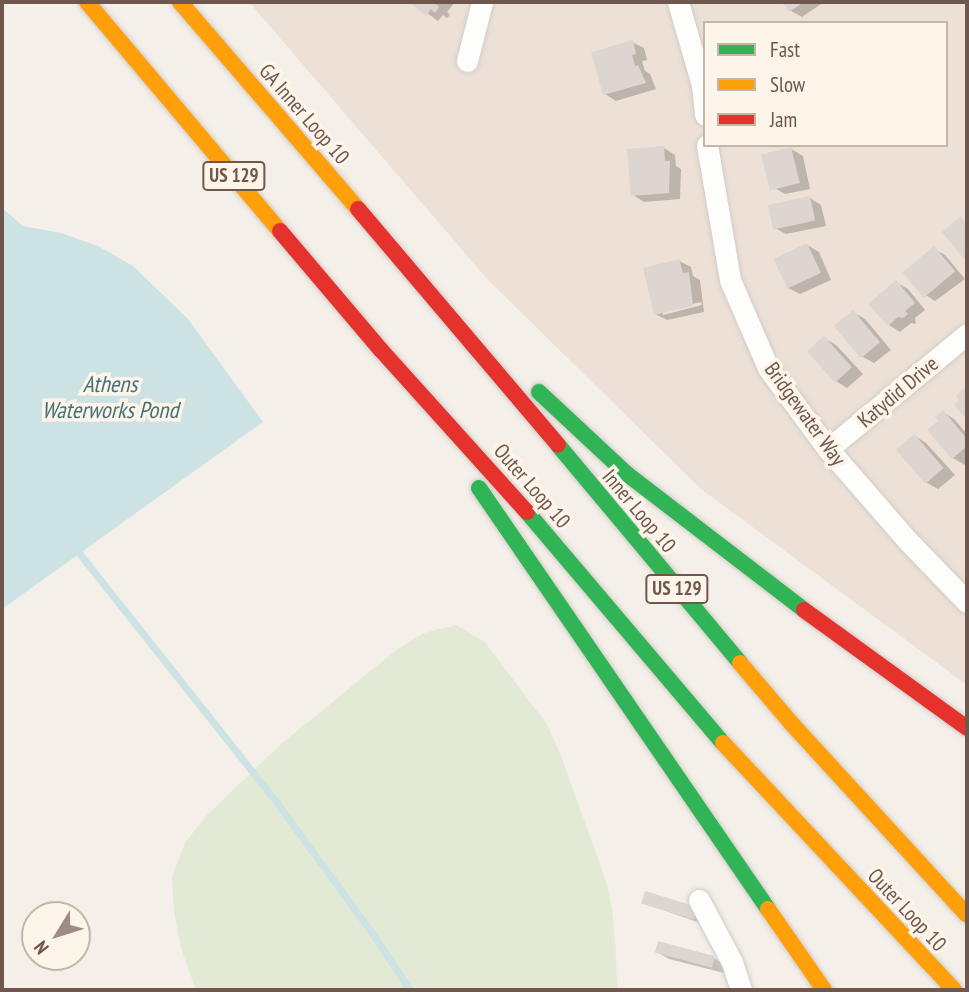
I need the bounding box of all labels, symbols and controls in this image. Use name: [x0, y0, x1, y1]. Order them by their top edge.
legend: [703, 21, 948, 147]
text: Fast: [770, 36, 800, 63]
street label: GA Inner Loop 10: [253, 58, 355, 170]
text: Slow: [770, 71, 805, 98]
text: Jam: [770, 106, 797, 133]
road number: US 129: [201, 160, 267, 192]
street label: Katydid Drive: [853, 351, 943, 433]
street label: Bridgewater Way: [759, 357, 851, 471]
water label: Athens Waterworks Pond: [42, 370, 178, 424]
street label: Outer Loop 10: [489, 439, 575, 533]
street label: Inner Loop 10: [597, 464, 681, 558]
road number: US 129: [644, 574, 710, 604]
street label: Outer Loop 10: [862, 864, 952, 956]
north arrow: [21, 901, 91, 971]
text: N: [28, 936, 54, 959]

